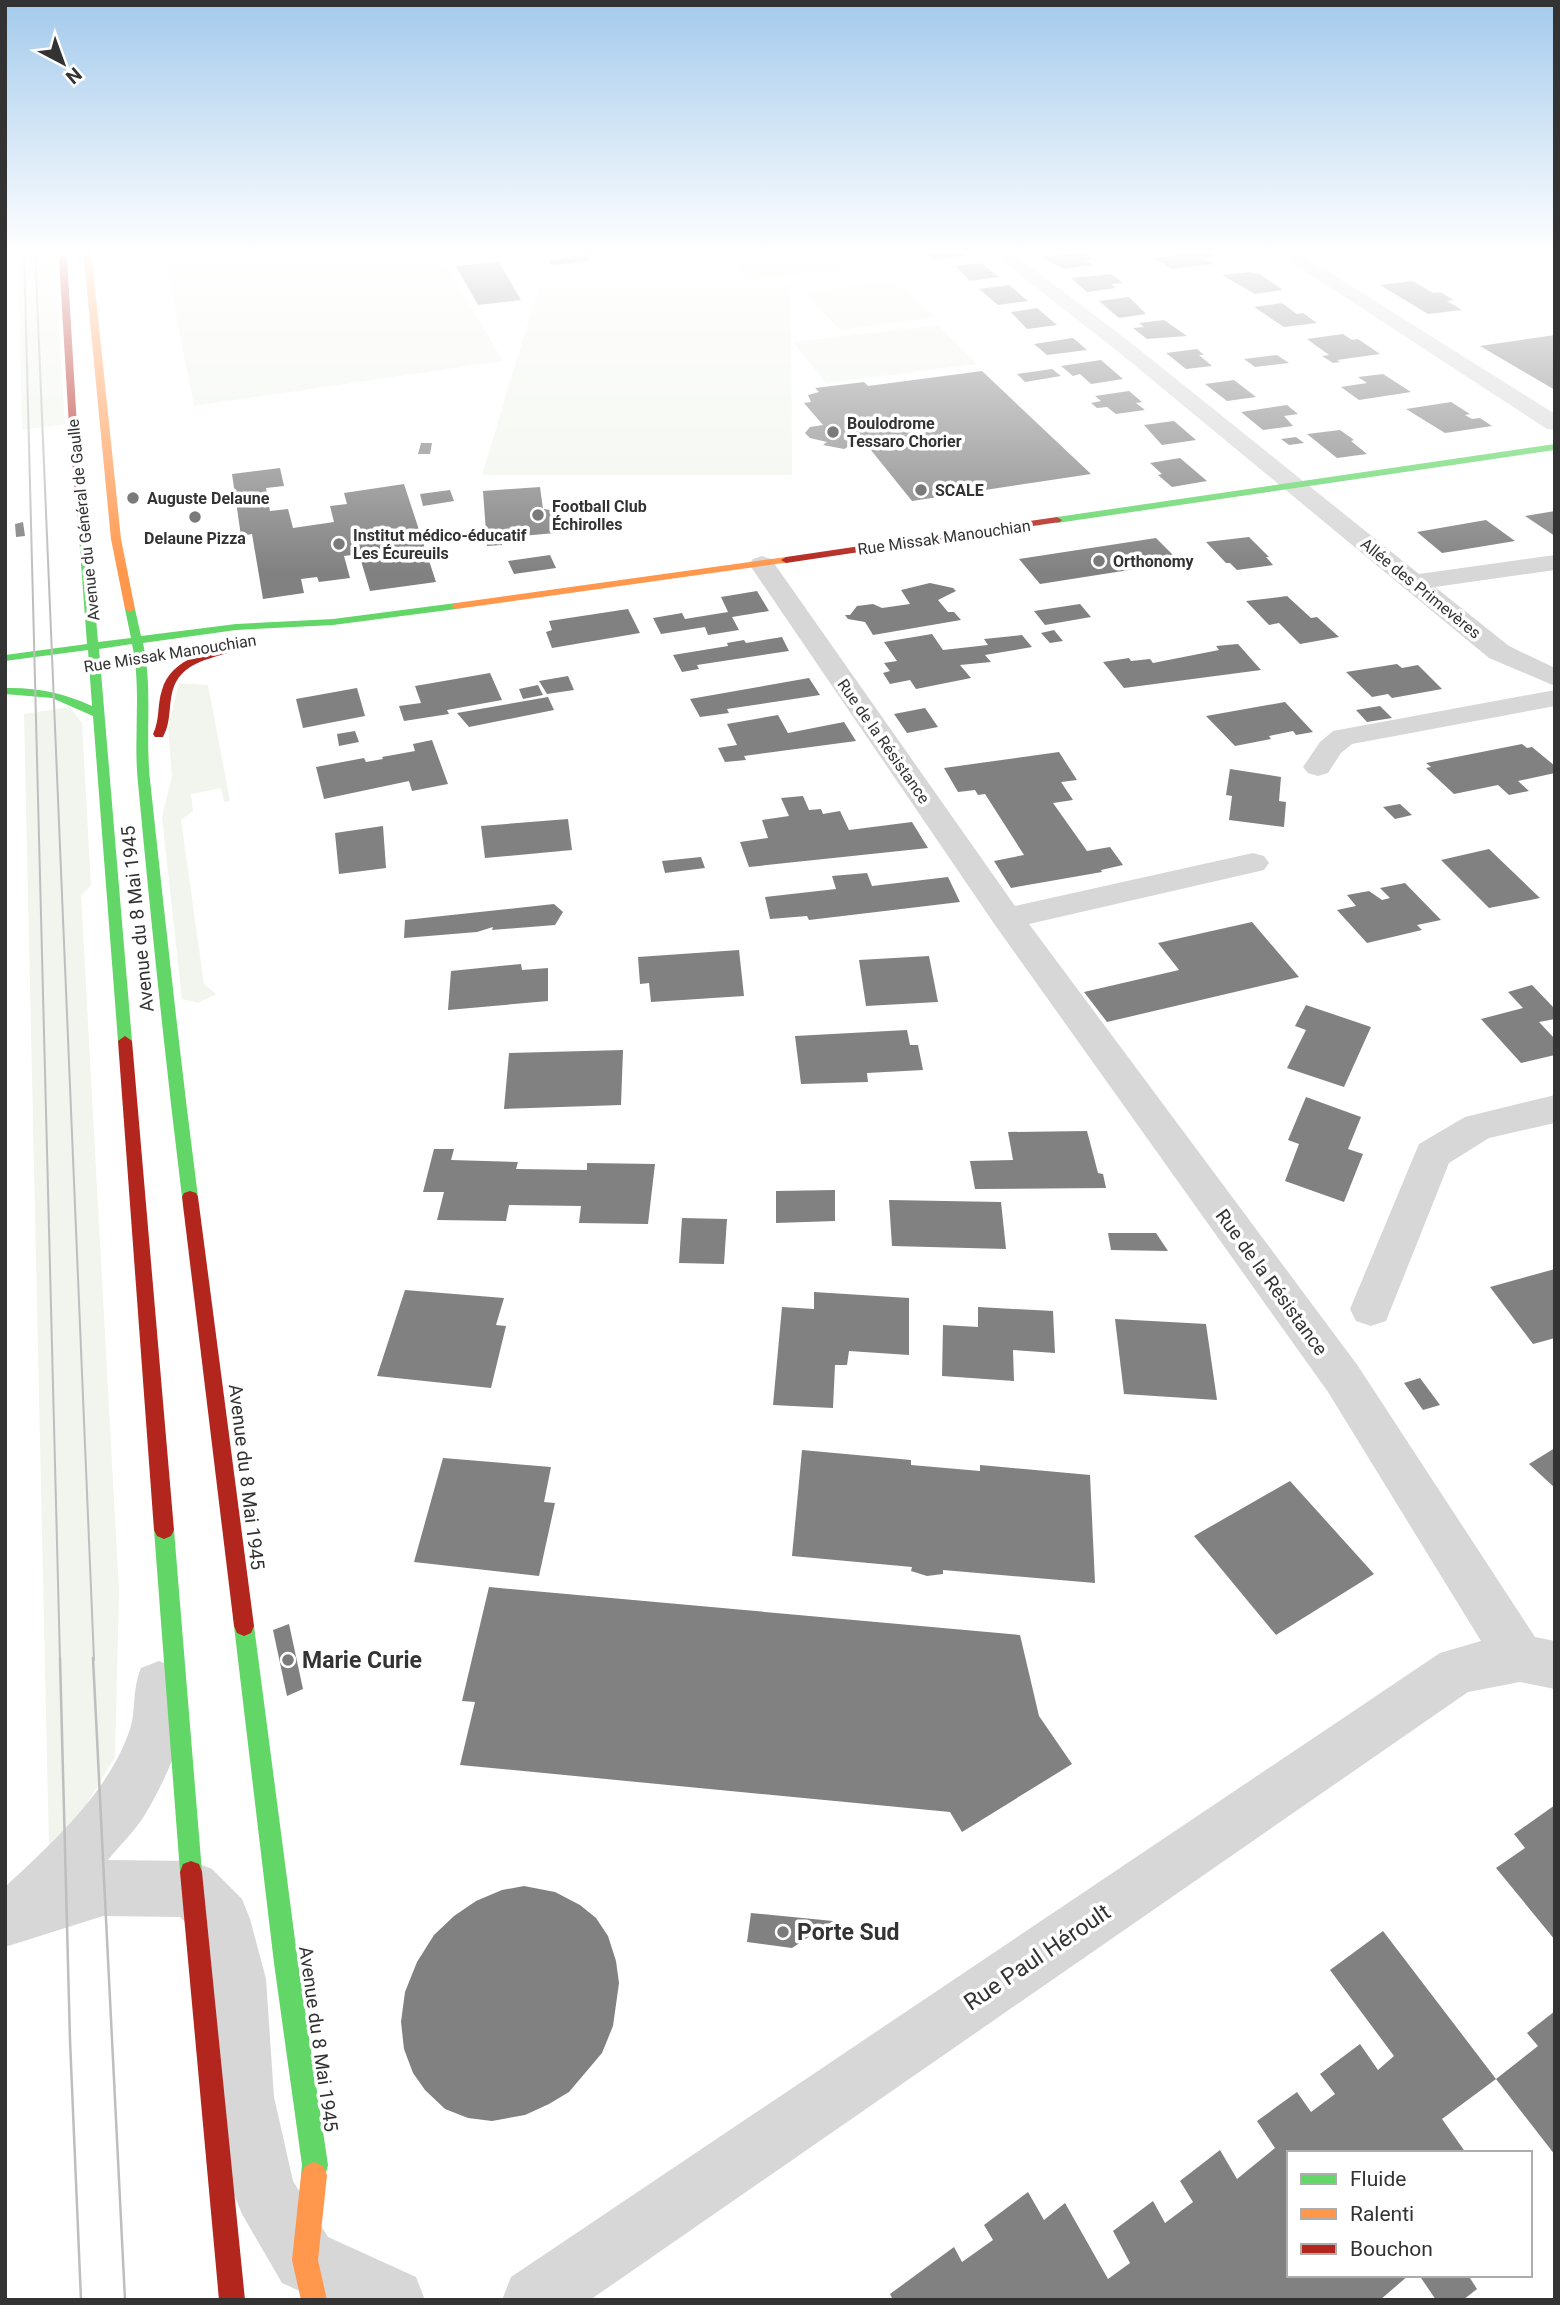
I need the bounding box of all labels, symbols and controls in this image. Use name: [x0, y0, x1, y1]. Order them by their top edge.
north arrow: [28, 28, 98, 98]
text: N: [61, 62, 86, 89]
place label: Boulodrome Tessaro Chorier: [847, 414, 962, 451]
street label: Avenue du Général de Gaulle: [63, 418, 104, 622]
marker: Boulodrome Tessaro Chorier: [825, 424, 841, 440]
place label: SCALE: [935, 481, 984, 500]
marker: SCALE: [913, 482, 929, 498]
place label: Auguste Delaune: [147, 489, 270, 508]
marker: Auguste Delaune: [125, 490, 141, 506]
place label: Football Club Échirolles: [552, 497, 647, 534]
marker: Football Club Échirolles: [530, 507, 546, 523]
marker: Delaune Pizza: [187, 509, 203, 525]
street label: Rue Missak Manouchian: [856, 516, 1032, 559]
place label: Institut médico-éducatif Les Écureuils: [353, 526, 527, 563]
place label: Delaune Pizza: [144, 529, 246, 548]
street label: Allée des Primevères: [1357, 534, 1485, 643]
marker: Institut médico-éducatif Les Écureuils: [331, 536, 347, 552]
place label: Orthonomy: [1113, 552, 1195, 571]
marker: Orthonomy: [1091, 553, 1107, 569]
street label: Rue Missak Manouchian: [82, 630, 258, 677]
street label: Rue de la Résistance: [833, 675, 934, 807]
street label: Avenue du 8 Mai 1945: [116, 825, 159, 1013]
street label: Rue de la Résistance: [1211, 1205, 1332, 1360]
street label: Avenue du 8 Mai 1945: [224, 1383, 269, 1571]
place label: Marie Curie: [302, 1647, 422, 1674]
marker: Marie Curie: [280, 1652, 296, 1668]
street label: Rue Paul Héroult: [959, 1898, 1116, 2016]
place label: Porte Sud: [797, 1919, 900, 1946]
marker: Porte Sud: [775, 1924, 791, 1940]
street label: Avenue du 8 Mai 1945: [294, 1945, 343, 2133]
legend: [1287, 2151, 1532, 2277]
text: Fluide: [1350, 2167, 1406, 2191]
text: Ralenti: [1350, 2202, 1414, 2226]
text: Bouchon: [1350, 2237, 1433, 2261]

